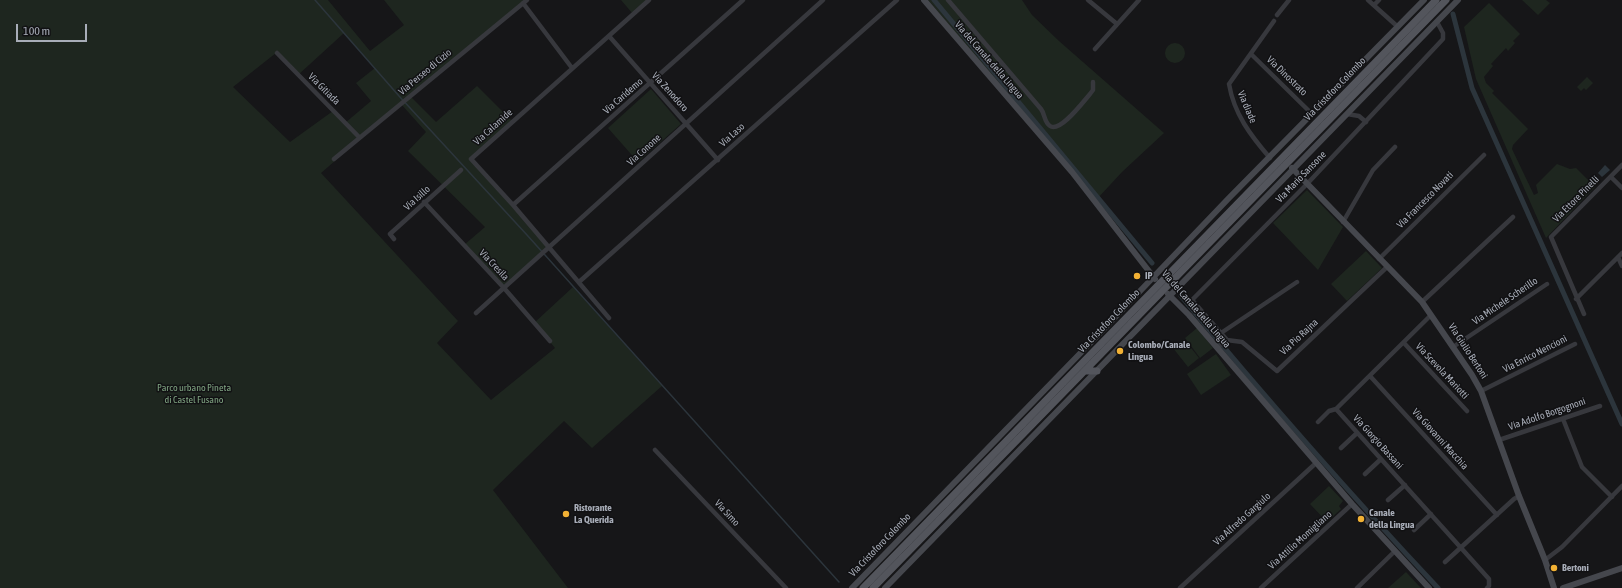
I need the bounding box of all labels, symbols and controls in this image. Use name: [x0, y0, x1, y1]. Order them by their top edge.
scale bar: [18, 16, 89, 42]
street label: Via del Canale della Lingua: [952, 19, 1026, 101]
text: 100 m: [23, 24, 50, 38]
street label: Via Perseo di Cizio: [396, 46, 454, 98]
street label: Via Dinostrato: [1264, 54, 1310, 98]
street label: Via Cristoforo Colombo: [1302, 55, 1368, 123]
street label: Via Zenodoro: [649, 70, 691, 114]
street label: Via Gitiada: [306, 71, 342, 107]
street label: Via Caridemo: [601, 75, 645, 117]
street label: Via diade: [1235, 89, 1259, 125]
street label: Via Calamide: [471, 106, 515, 148]
street label: Via Laso: [717, 121, 747, 149]
street label: Via Conone: [625, 132, 663, 168]
street label: Via Mario Sansone: [1273, 149, 1329, 205]
street label: Via Francesco Novati: [1394, 169, 1456, 231]
street label: Via Ettore Pinelli: [1550, 173, 1602, 225]
street label: Via Isillo: [401, 183, 433, 213]
street label: Via Cresila: [477, 247, 511, 283]
street label: Via del Canale della Lingua: [1159, 268, 1233, 350]
place label: IP: [1145, 270, 1152, 282]
marker: IP: [1132, 271, 1142, 281]
street label: Via Michele Scherillo: [1470, 275, 1540, 327]
street label: Via Cristoforo Colombo: [1076, 287, 1142, 355]
street label: Via Pio Rajna: [1277, 316, 1321, 358]
street label: Via Giulio Bertoni: [1446, 321, 1490, 381]
street label: Via Enrico Nencioni: [1501, 333, 1569, 375]
place label: Colombo/Canale Lingua: [1128, 339, 1190, 362]
street label: Via Scevola Mariotti: [1413, 340, 1471, 402]
marker: Colombo/Canale Lingua: [1115, 346, 1125, 356]
park label: Parco urbano Pineta di Castel Fusano: [157, 382, 231, 406]
street label: Via Adolfo Borgognoni: [1507, 395, 1587, 433]
street label: Via Giovanni Macchia: [1409, 406, 1471, 472]
street label: Via Giorgio Bassani: [1350, 412, 1406, 472]
street label: Via Alfredo Gargiulo: [1211, 490, 1273, 548]
street label: Via Simo: [712, 497, 742, 529]
place label: Ristorante La Querida: [574, 502, 614, 526]
place label: Canale della Lingua: [1369, 507, 1414, 530]
street label: Via Attilio Momigliano: [1266, 508, 1334, 572]
marker: Ristorante La Querida: [561, 509, 571, 519]
street label: Via Cristoforo Colombo: [847, 511, 913, 579]
marker: Canale della Lingua: [1356, 514, 1366, 524]
place label: Bertoni: [1562, 562, 1589, 574]
marker: Bertoni: [1549, 563, 1559, 573]

